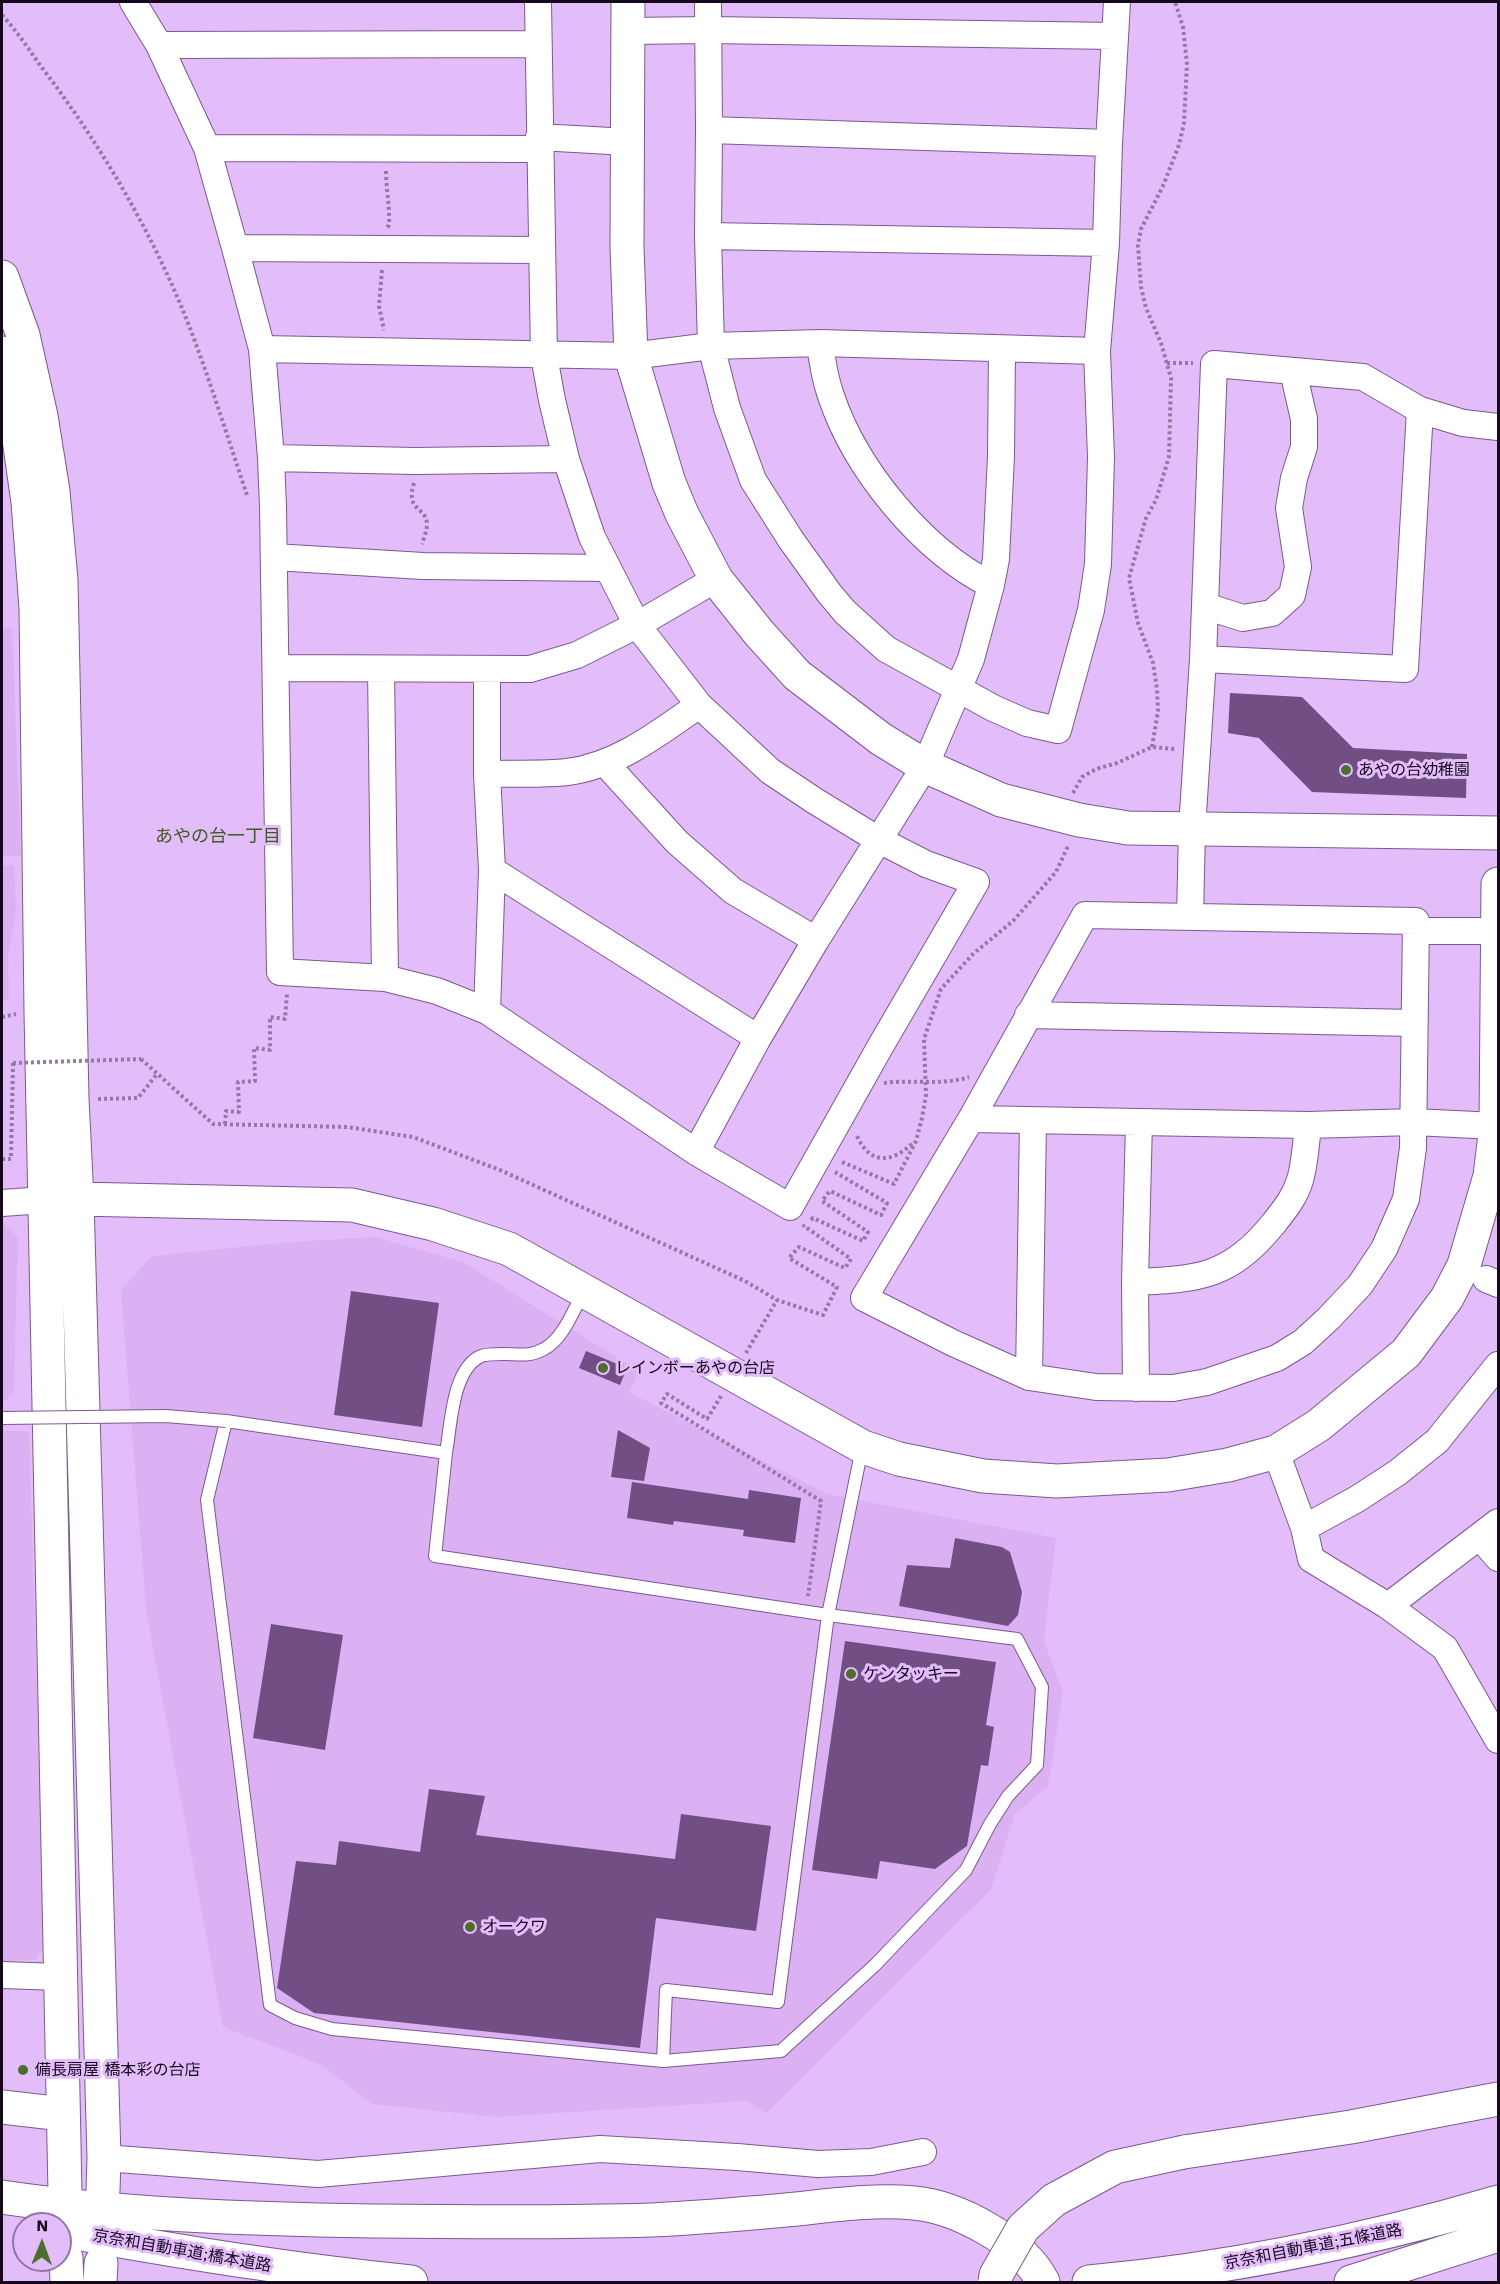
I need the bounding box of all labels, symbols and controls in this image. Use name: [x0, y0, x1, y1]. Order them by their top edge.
place label: あやの台幼稚園: [1358, 760, 1470, 780]
marker: あやの台幼稚園: [1339, 763, 1353, 777]
district label: あやの台一丁目: [155, 826, 281, 848]
place label: レインボーあやの台店: [615, 1358, 775, 1378]
marker: レインボーあやの台店: [596, 1361, 610, 1375]
place label: ケンタッキー: [863, 1664, 959, 1684]
marker: ケンタッキー: [844, 1667, 858, 1681]
place label: オークワ: [482, 1917, 546, 1937]
marker: オークワ: [463, 1920, 477, 1934]
place label: 備長扇屋 橋本彩の台店: [35, 2060, 200, 2080]
marker: 備長扇屋 橋本彩の台店: [16, 2063, 30, 2077]
north arrow: [12, 2212, 72, 2272]
text: N: [36, 2216, 48, 2235]
street label: 京奈和自動車道;五條道路: [1222, 2220, 1404, 2274]
street label: 京奈和自動車道;橋本道路: [91, 2226, 273, 2276]

